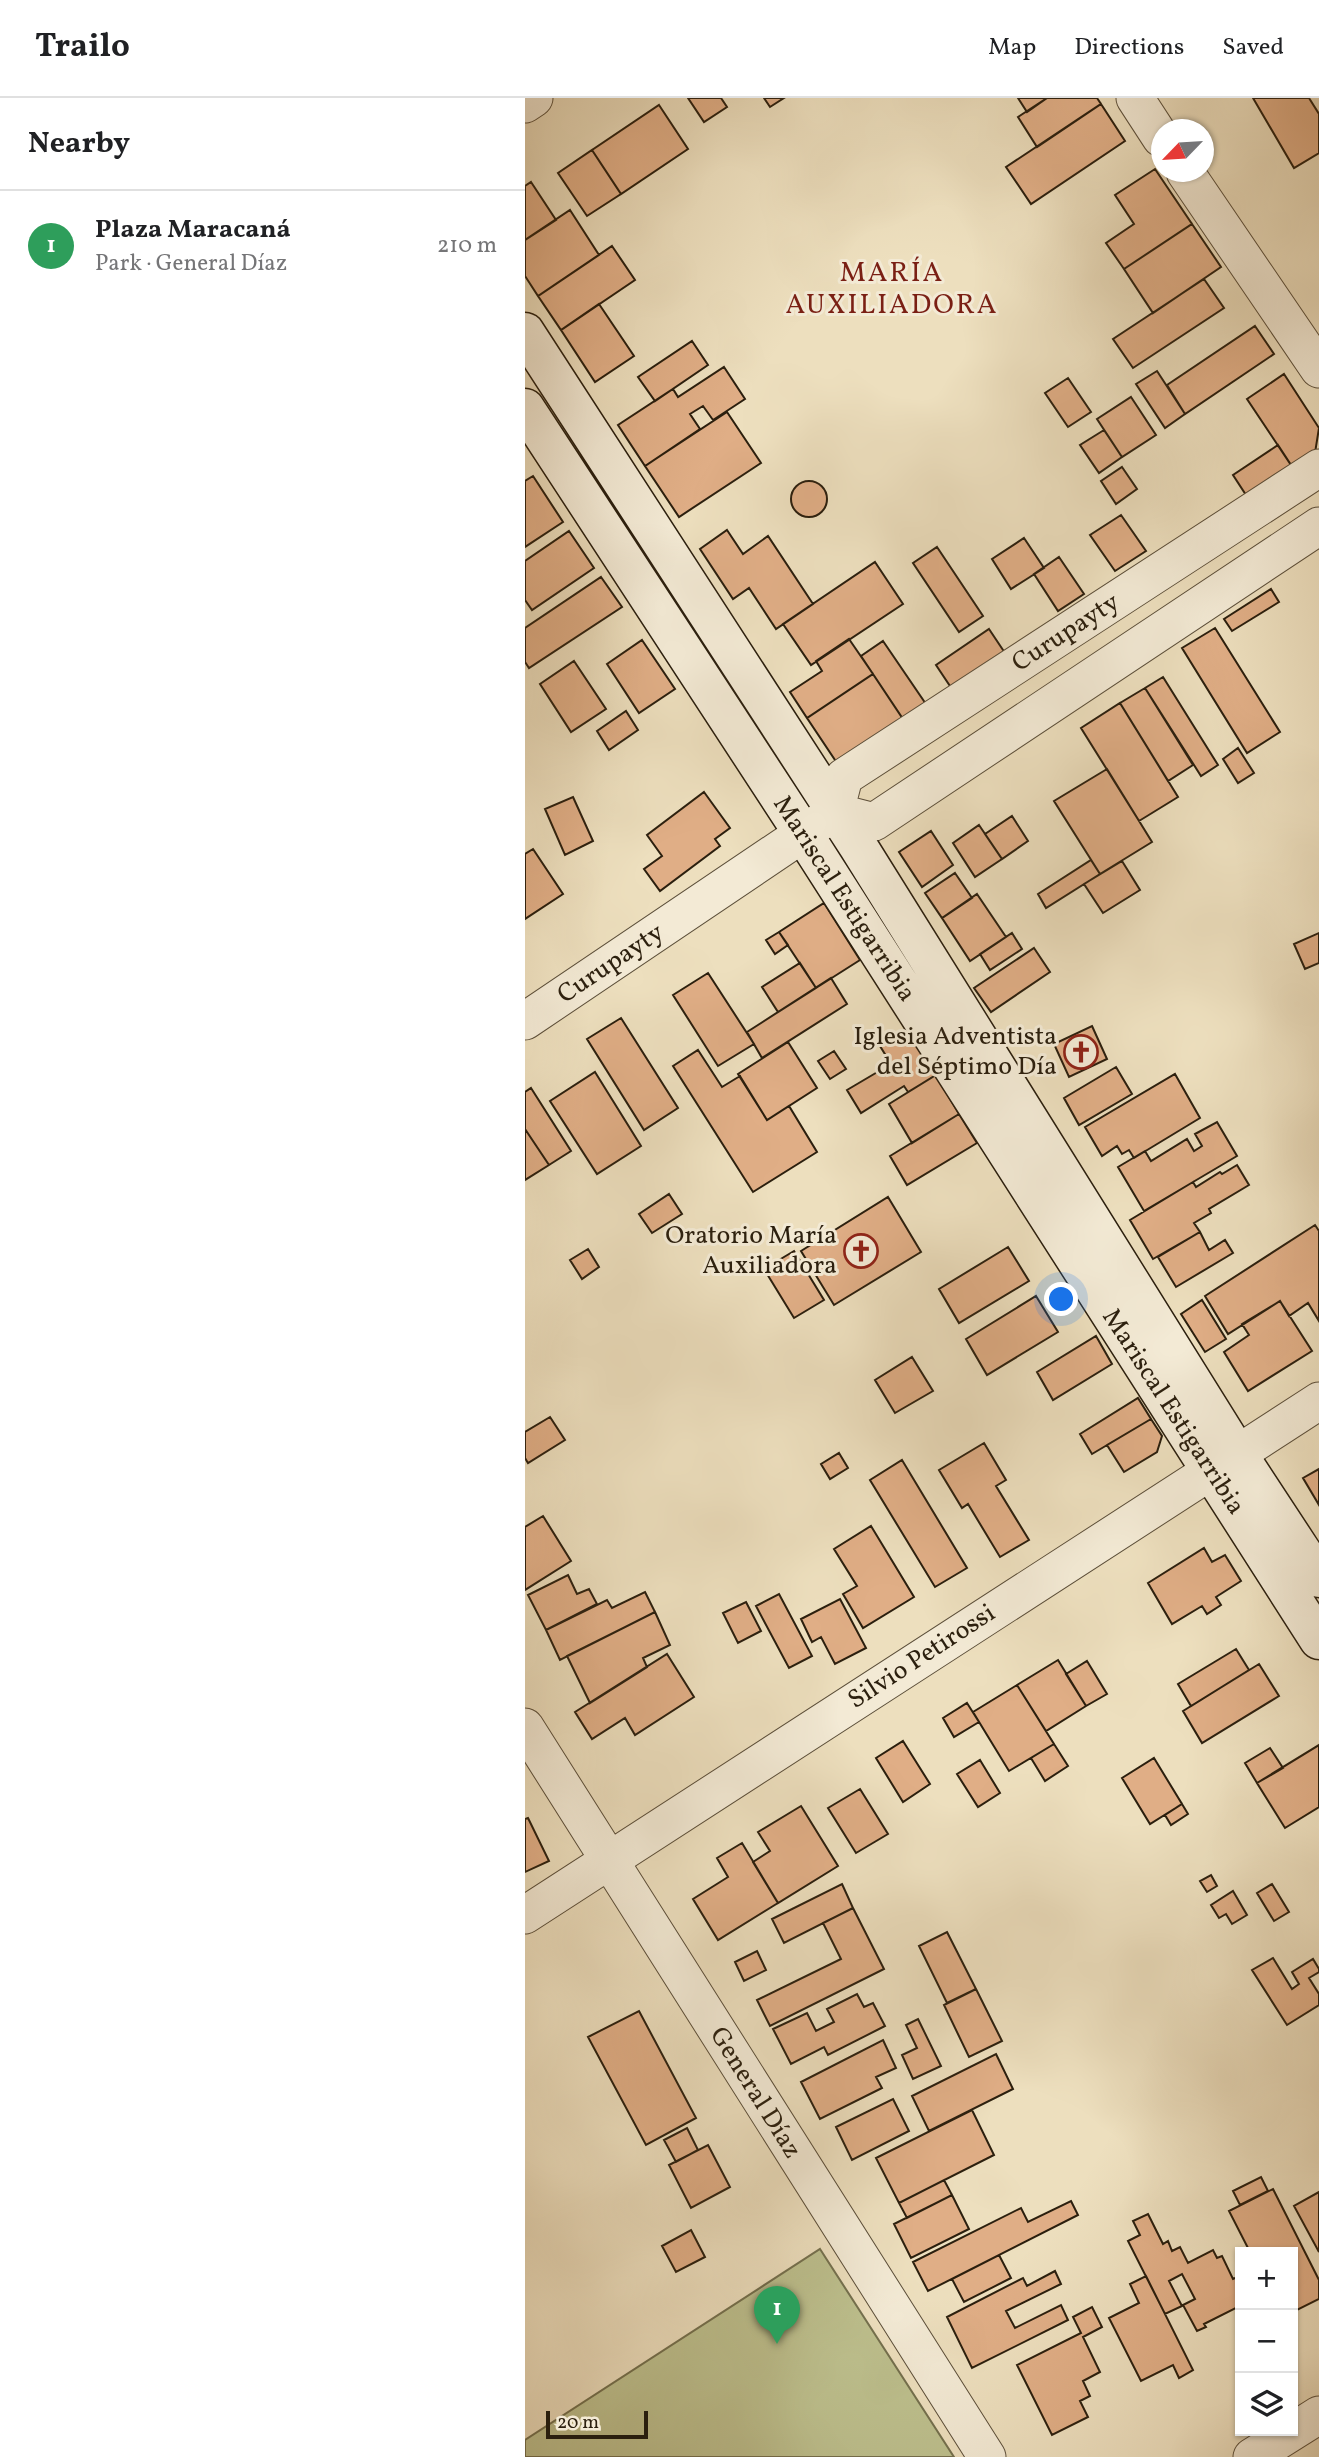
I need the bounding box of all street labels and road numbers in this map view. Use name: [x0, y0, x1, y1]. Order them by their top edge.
street label: Curupayty: [1005, 585, 1127, 681]
street label: Mariscal Estigarribia: [764, 789, 924, 1009]
street label: Curupayty: [551, 915, 671, 1013]
street label: Mariscal Estigarribia: [1093, 1302, 1253, 1522]
street label: Silvio Petirossi: [841, 1596, 1003, 1718]
street label: General Díaz: [700, 2020, 810, 2166]

